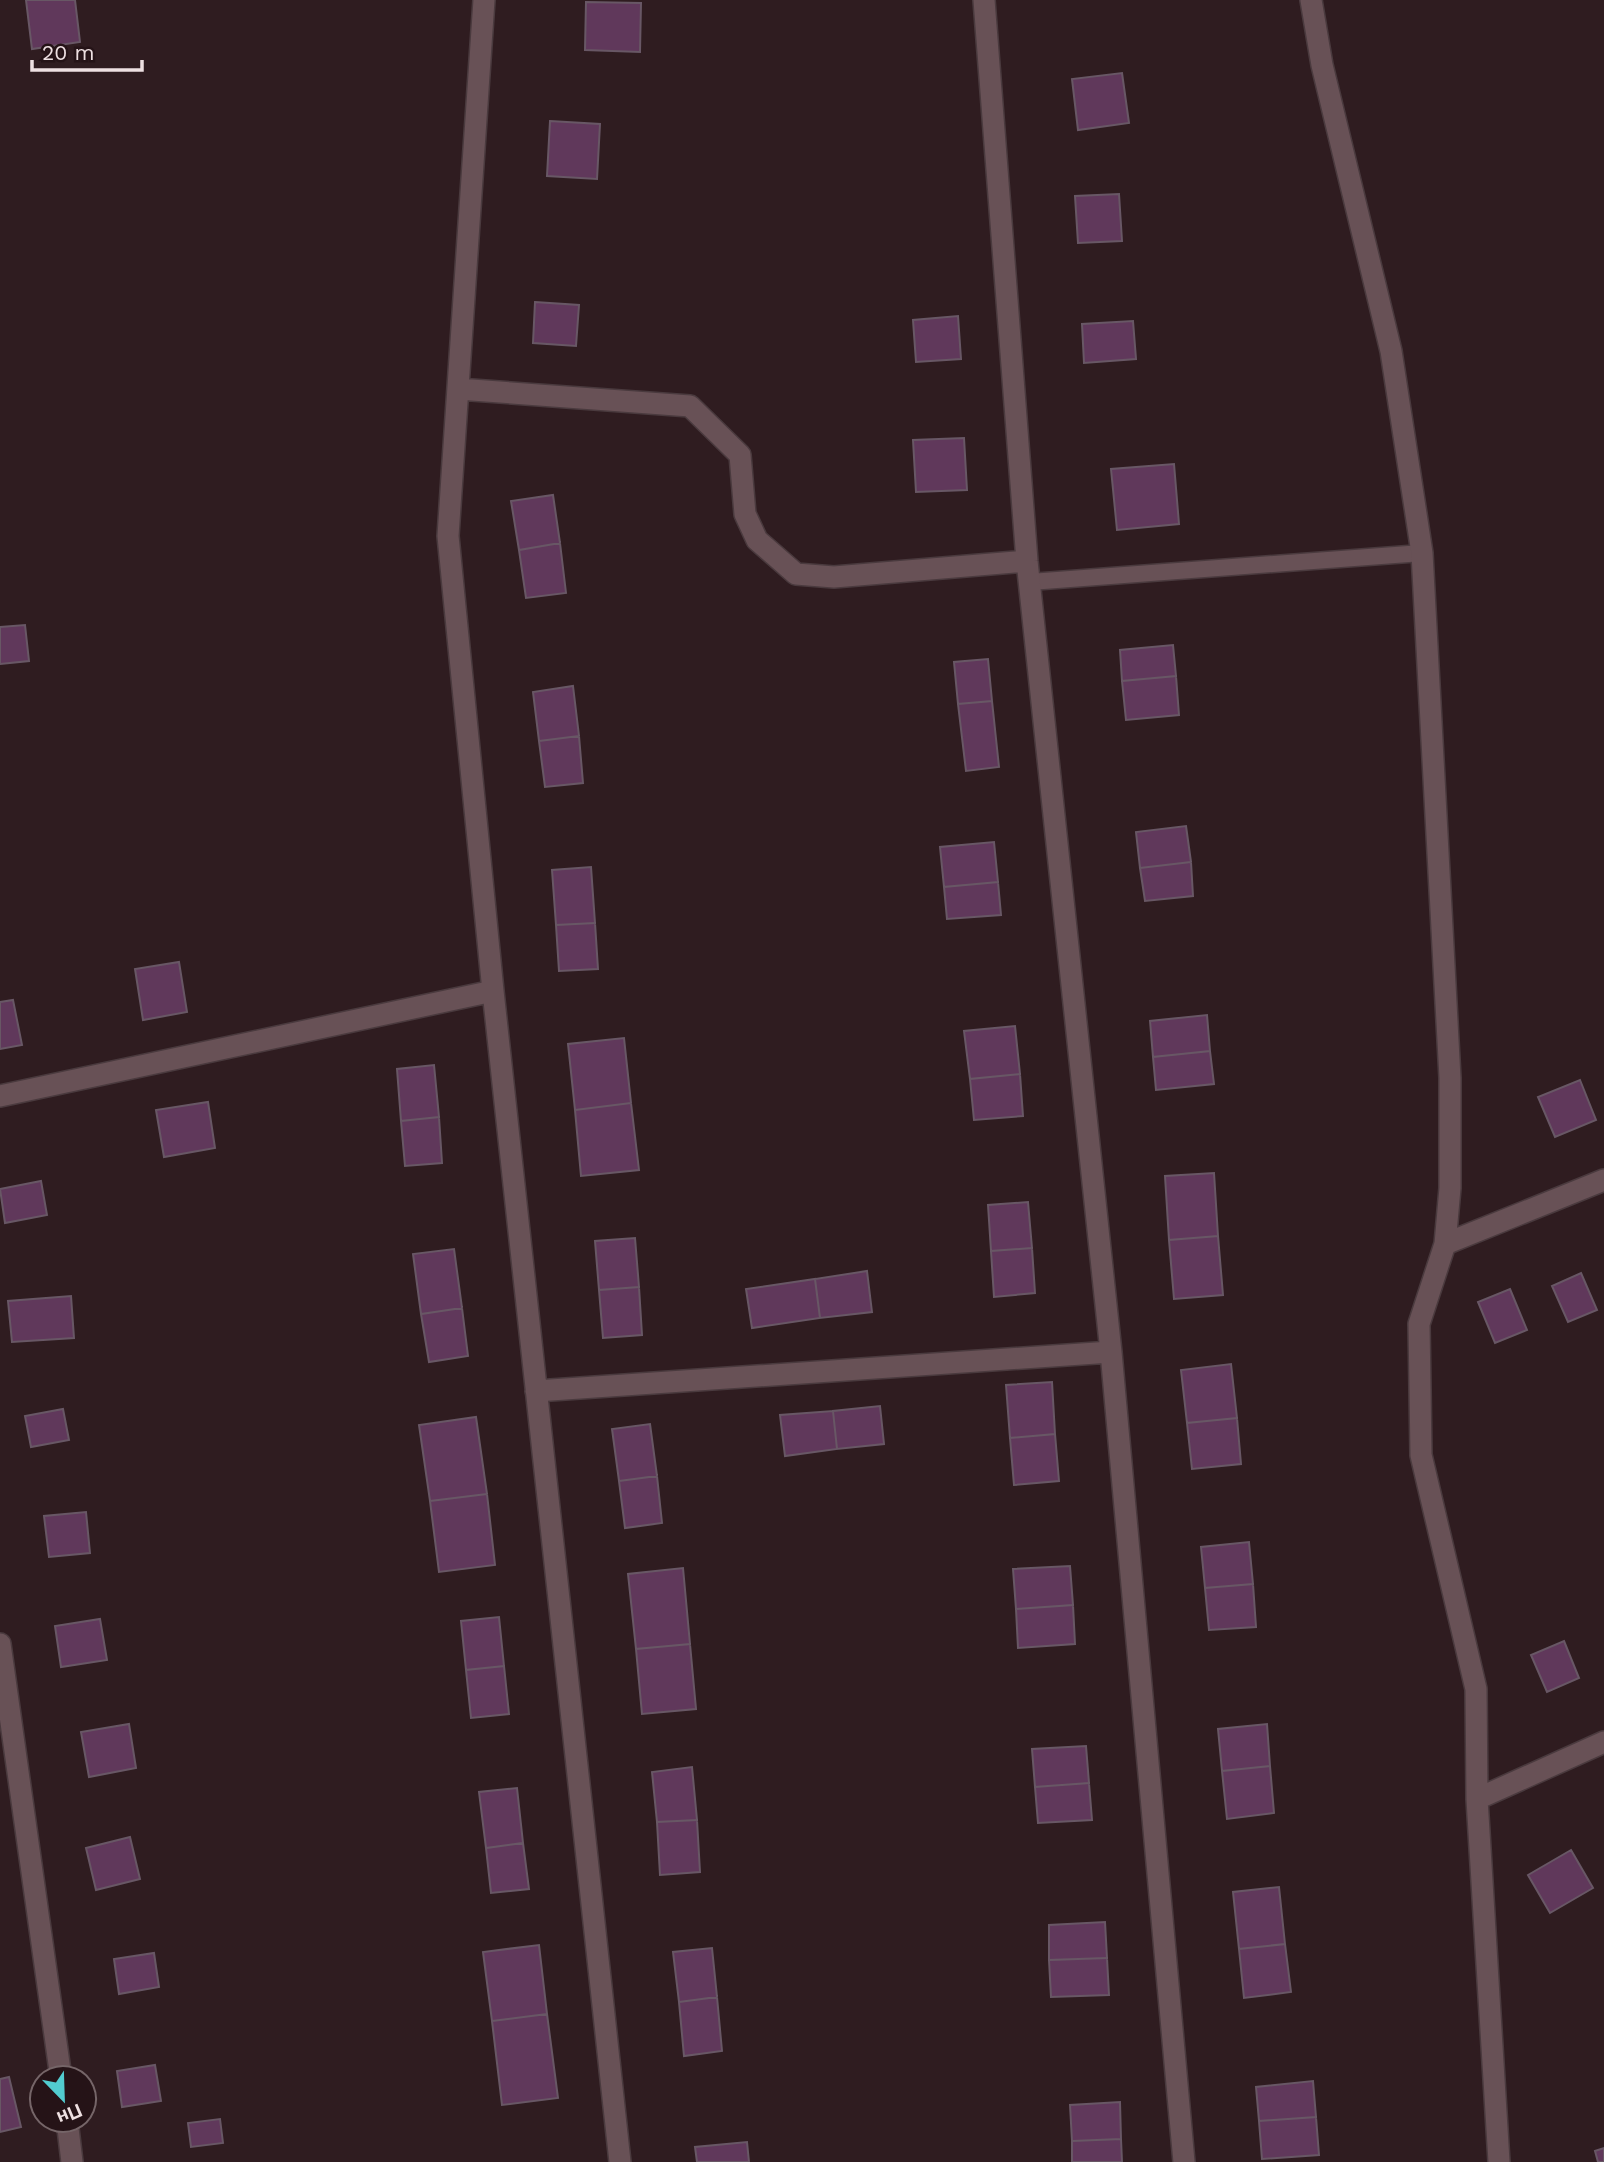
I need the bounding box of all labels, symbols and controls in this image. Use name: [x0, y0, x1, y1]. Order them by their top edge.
scale bar: [32, 28, 142, 72]
text: 20 m: [42, 40, 94, 65]
north arrow: [28, 2064, 98, 2134]
text: Пн: [53, 2099, 86, 2130]

